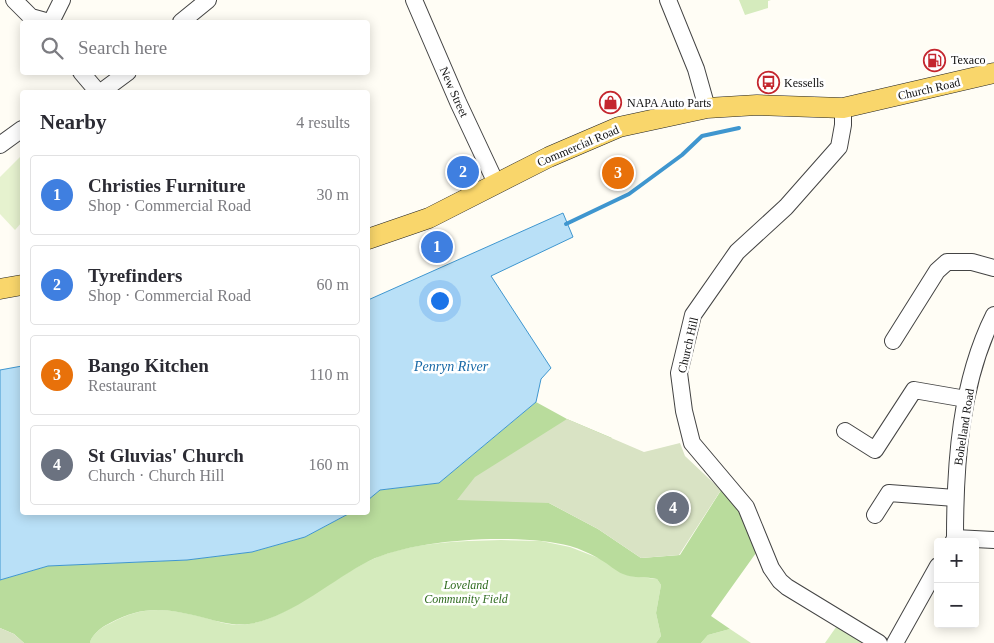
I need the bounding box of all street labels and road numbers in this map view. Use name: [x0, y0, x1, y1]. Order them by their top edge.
street label: New Street: [437, 65, 472, 120]
street label: Church Road: [896, 75, 962, 103]
street label: Commercial Road: [535, 122, 621, 170]
street label: Church Hill: [675, 315, 701, 374]
street label: Bohelland Road: [951, 388, 977, 466]

